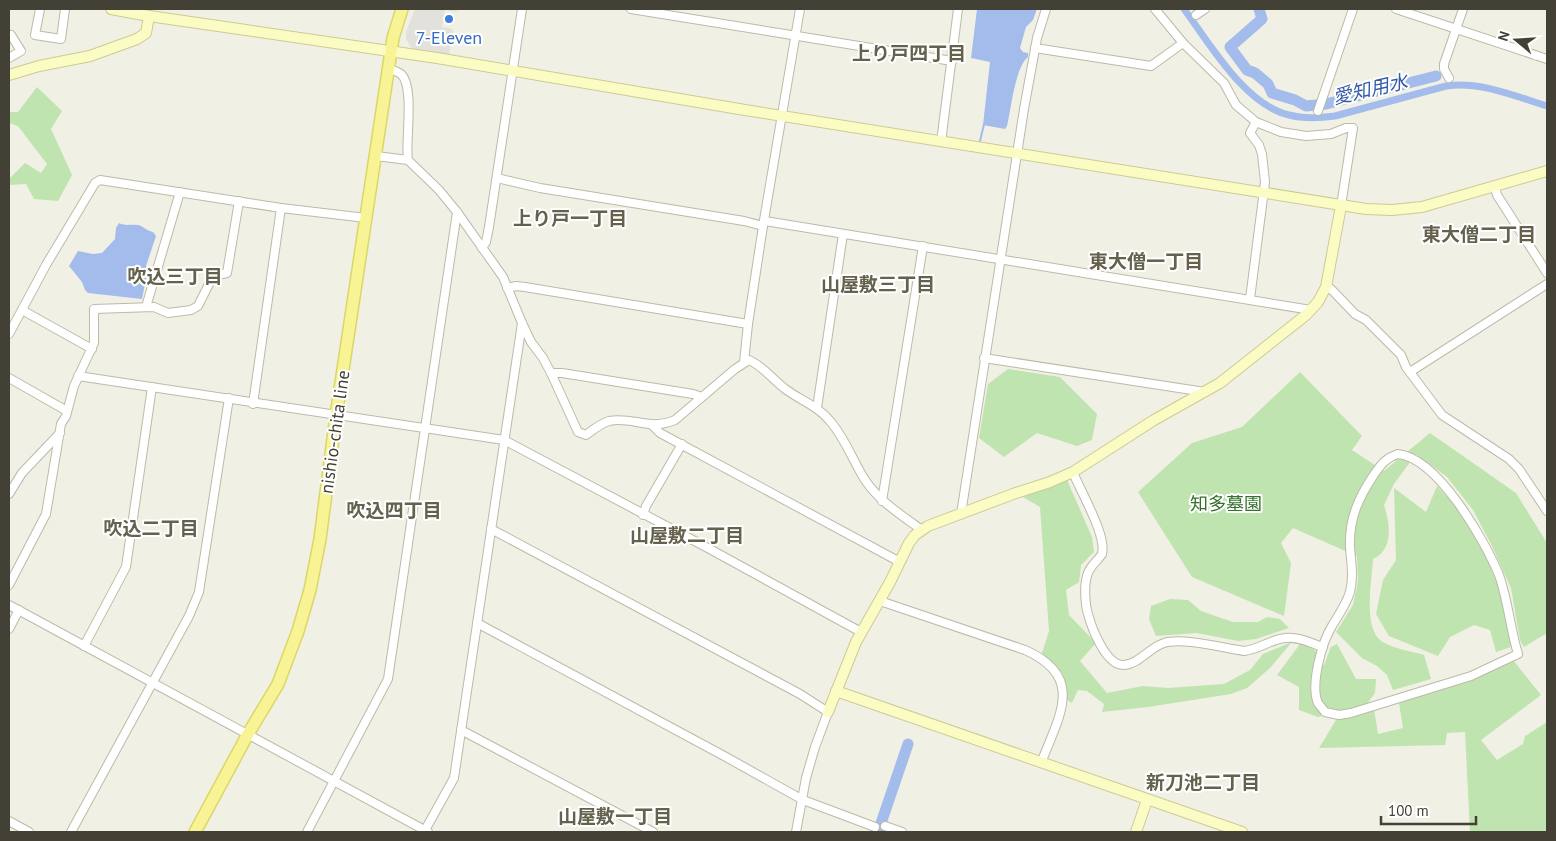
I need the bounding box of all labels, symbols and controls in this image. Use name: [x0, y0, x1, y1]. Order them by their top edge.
marker: 7-Eleven: [443, 13, 455, 25]
north arrow: [1491, 15, 1541, 65]
place label: 7-Eleven: [416, 26, 482, 49]
text: N: [1494, 29, 1514, 43]
district label: 上り戸四丁目: [852, 41, 966, 65]
water label: 愛知用水: [1330, 68, 1412, 109]
district label: 上り戸一丁目: [513, 206, 627, 230]
district label: 東大僧二丁目: [1422, 222, 1536, 246]
district label: 東大僧一丁目: [1089, 249, 1203, 273]
district label: 吹込三丁目: [127, 264, 223, 288]
district label: 山屋敷三丁目: [821, 272, 935, 296]
street label: nishio-chita line: [314, 369, 355, 495]
park label: 知多墓園: [1190, 492, 1262, 515]
district label: 吹込四丁目: [346, 498, 442, 522]
district label: 吹込二丁目: [103, 516, 199, 540]
district label: 山屋敷二丁目: [630, 523, 744, 547]
district label: 新刀池二丁目: [1146, 770, 1260, 794]
scale bar: [1381, 794, 1476, 826]
text: 100 m: [1388, 801, 1429, 820]
district label: 山屋敷一丁目: [558, 804, 672, 828]

